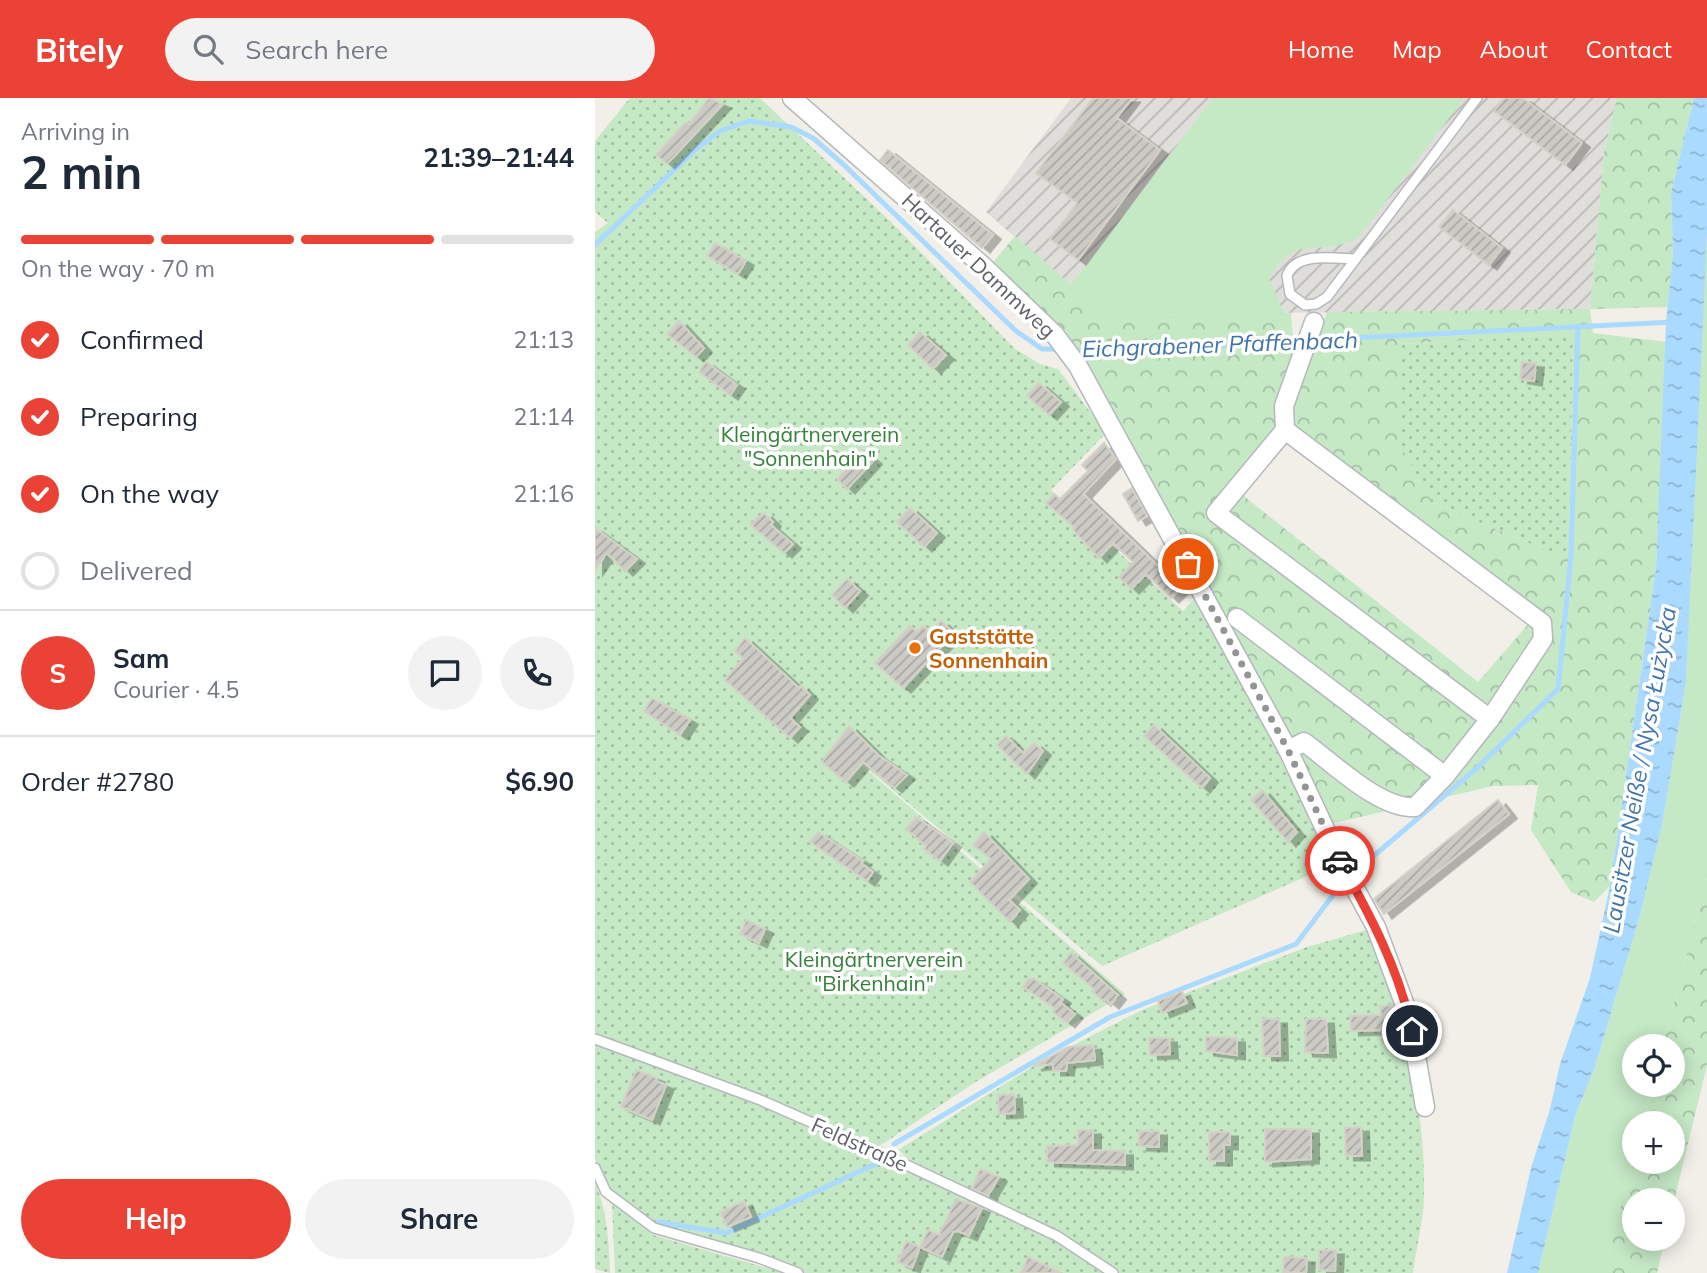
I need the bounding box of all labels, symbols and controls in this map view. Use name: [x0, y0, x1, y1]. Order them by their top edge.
search box: [165, 18, 655, 81]
text: Bitely: [35, 29, 123, 70]
icon: search: [189, 30, 227, 68]
text: Search here: [245, 33, 388, 66]
text: Home: [1288, 34, 1354, 64]
text: Map: [1392, 34, 1442, 64]
text: About: [1480, 34, 1548, 64]
text: Contact: [1586, 34, 1672, 64]
text: Arriving in: [21, 117, 130, 146]
text: 21:39–21:44: [423, 141, 574, 174]
text: 2 min: [21, 143, 142, 201]
street label: Hartauer Dammweg: [897, 187, 1061, 343]
text: On the way · 70 m: [21, 254, 215, 283]
icon: check: [21, 321, 59, 359]
text: Confirmed: [80, 323, 204, 356]
text: 21:13: [514, 325, 574, 354]
water label: Eichgrabener Pfaffenbach: [1081, 325, 1359, 363]
icon: check: [21, 398, 59, 436]
text: Preparing: [80, 400, 198, 433]
text: 21:14: [514, 402, 574, 431]
park label: Kleingärtnerverein "Sonnenhain": [721, 421, 899, 471]
icon: check: [21, 475, 59, 513]
text: On the way: [80, 477, 219, 510]
text: 21:16: [514, 479, 574, 508]
pin: [1158, 534, 1218, 594]
icon: bag: [1169, 545, 1207, 583]
text: Delivered: [80, 554, 193, 587]
water label: Lausitzer Neiße / Nysa Łużycka: [1596, 604, 1682, 935]
place label: Gaststätte Sonnenhain: [929, 623, 1048, 673]
button: chat: [408, 636, 482, 710]
button: phone: [500, 636, 574, 710]
marker: Gaststätte Sonnenhain: [907, 640, 923, 656]
text: Sam: [113, 642, 169, 675]
text: S: [50, 657, 66, 690]
text: Courier · 4.5: [113, 675, 239, 704]
text: Order #2780: [21, 765, 174, 798]
text: $6.90: [505, 765, 574, 798]
courier: [1305, 826, 1375, 896]
icon: car: [1321, 842, 1359, 880]
park label: Kleingärtnerverein "Birkenhain": [785, 946, 963, 996]
pin: [1382, 1001, 1442, 1061]
icon: home: [1393, 1012, 1431, 1050]
map controls: [1622, 1034, 1685, 1251]
button: locate: [1622, 1034, 1685, 1097]
street label: Feldstraße: [808, 1111, 912, 1177]
button: +: [1622, 1111, 1685, 1174]
button: Help: [21, 1179, 291, 1259]
button: Share: [305, 1179, 574, 1259]
button: −: [1622, 1188, 1685, 1251]

